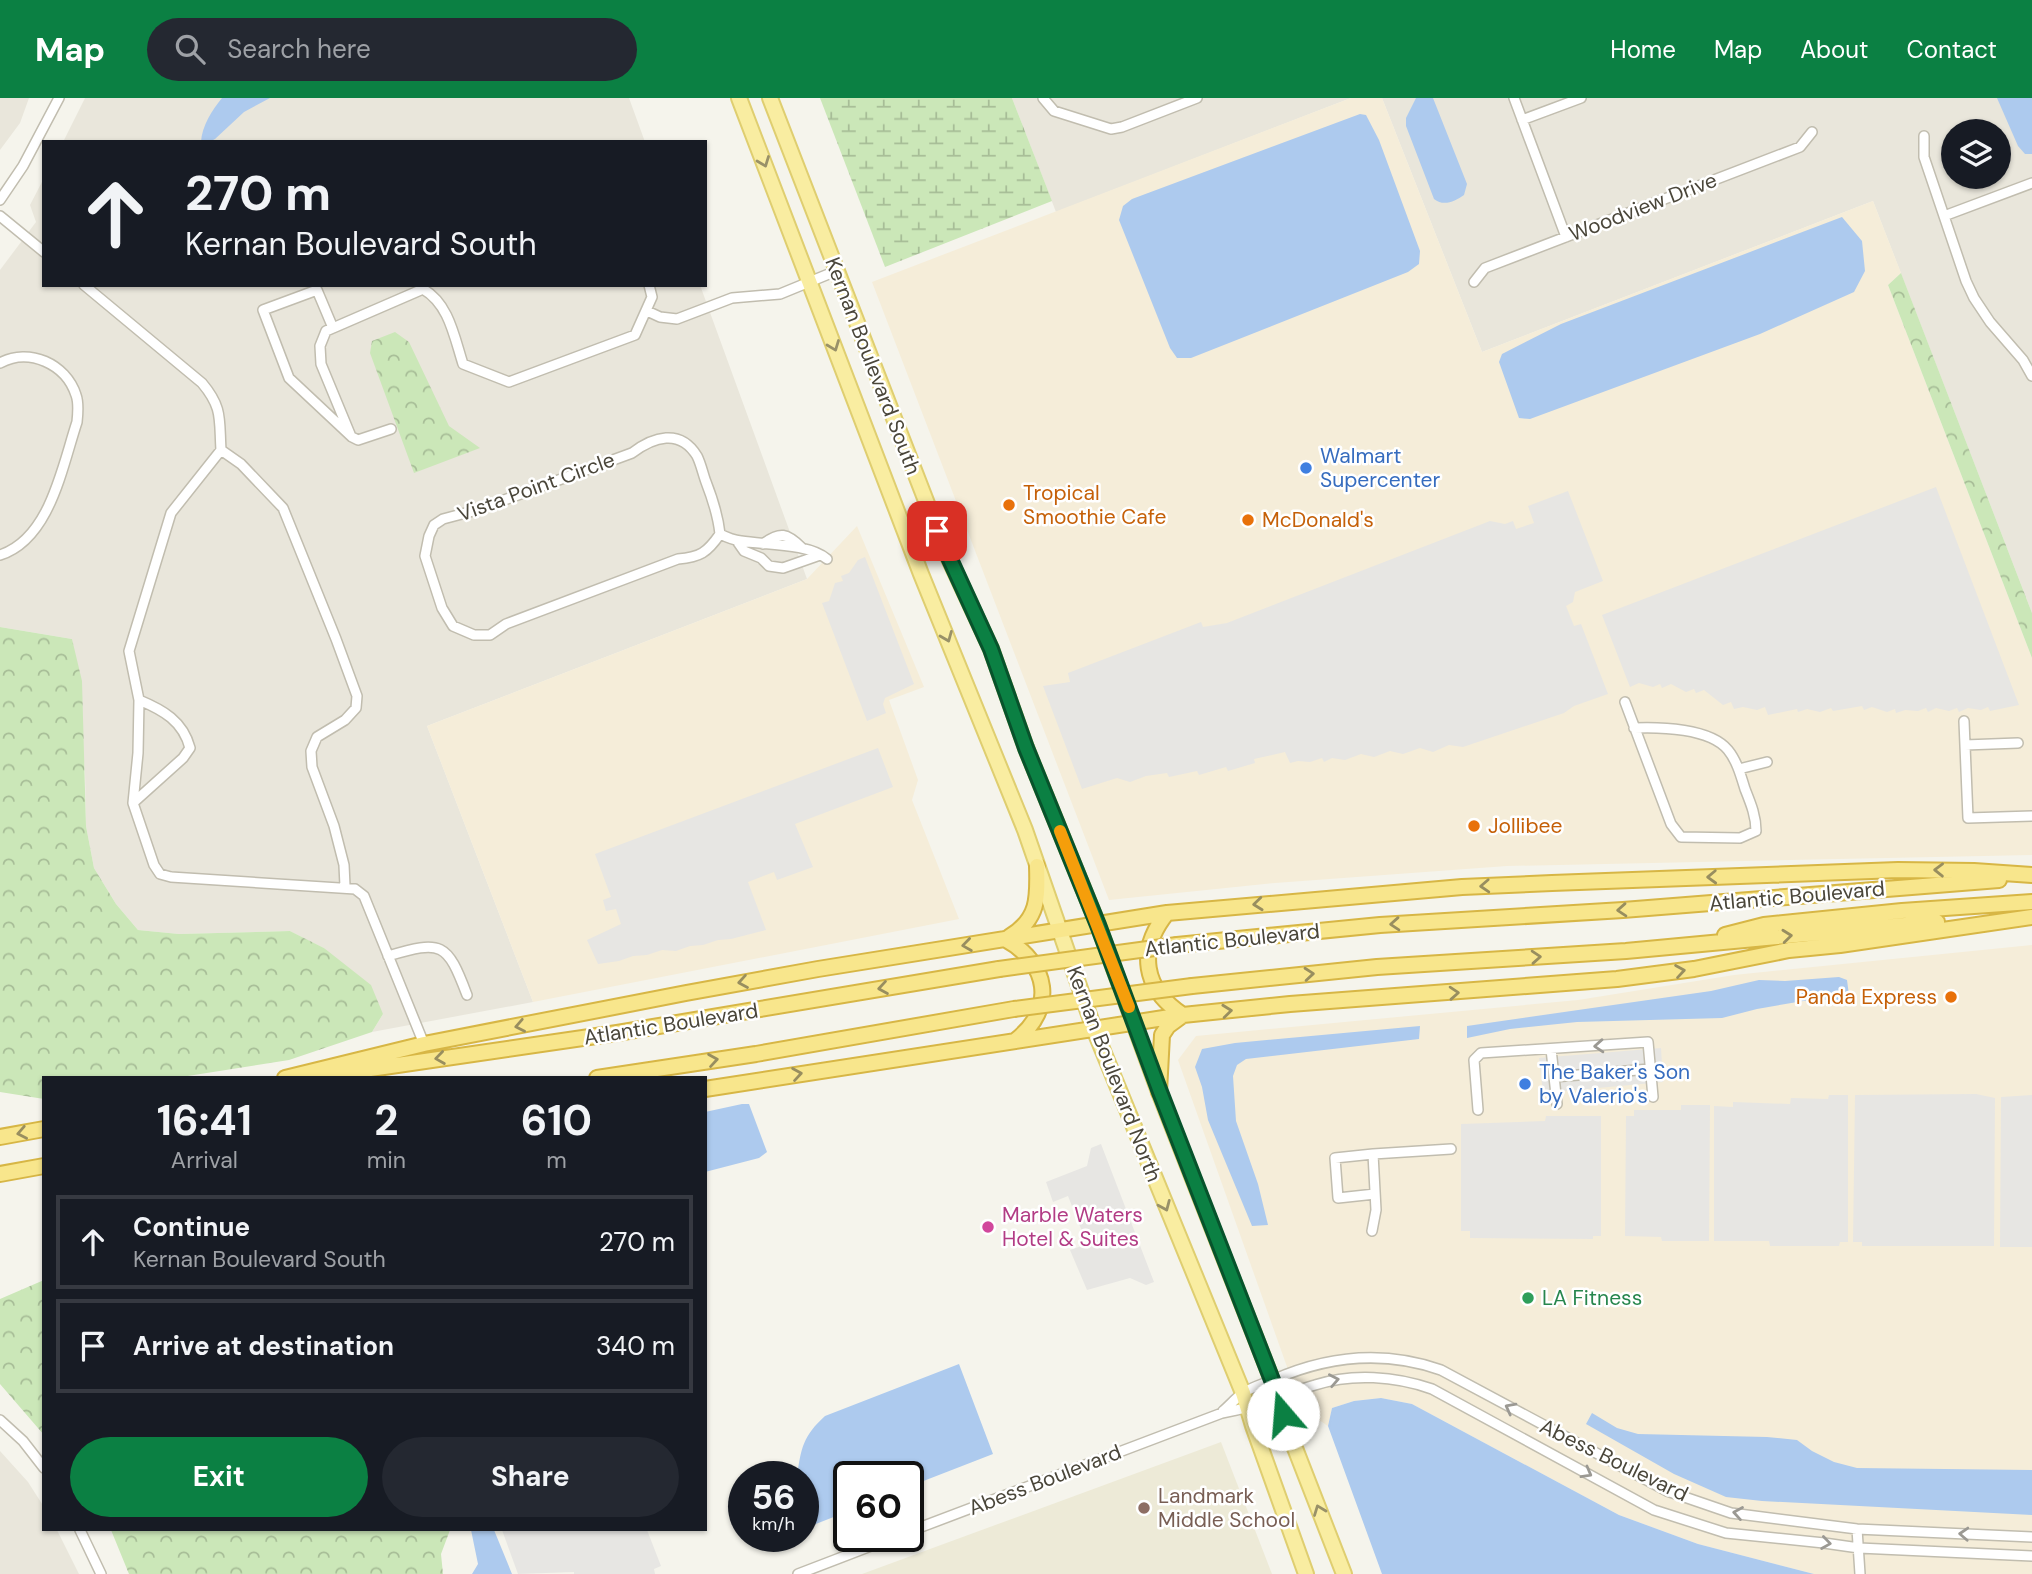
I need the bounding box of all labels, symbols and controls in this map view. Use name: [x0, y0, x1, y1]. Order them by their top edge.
search box: [147, 18, 637, 81]
text: Map: [35, 28, 105, 71]
icon: search: [171, 30, 209, 68]
text: Search here: [227, 32, 371, 66]
text: Home: [1610, 34, 1676, 65]
text: Map: [1714, 34, 1762, 65]
text: About: [1800, 34, 1869, 65]
text: Contact: [1907, 34, 1997, 65]
map controls: [1941, 119, 2011, 189]
button: layers: [1941, 119, 2011, 189]
one-way arrow: [755, 155, 769, 167]
text: 270 m: [185, 161, 331, 225]
street label: Woodview Drive: [1565, 166, 1721, 248]
icon: ahead: [70, 168, 161, 259]
text: Kernan Boulevard South: [185, 223, 537, 265]
street label: Kernan Boulevard South: [819, 253, 927, 479]
one-way arrow: [826, 340, 840, 352]
place label: Walmart Supercenter: [1320, 442, 1441, 494]
street label: Vista Point Circle: [453, 446, 619, 528]
marker: Walmart Supercenter: [1298, 460, 1314, 476]
place label: Tropical Smoothie Cafe: [1023, 479, 1166, 531]
marker: Tropical Smoothie Cafe: [1001, 497, 1017, 513]
pin: [907, 501, 967, 561]
place label: McDonald's: [1262, 506, 1374, 534]
icon: arrive: [918, 512, 956, 550]
marker: McDonald's: [1240, 512, 1256, 528]
one-way arrow: [939, 630, 953, 643]
place label: Jollibee: [1488, 812, 1562, 840]
marker: Jollibee: [1466, 818, 1482, 834]
one-way arrow: [1934, 863, 1945, 878]
one-way arrow: [1706, 870, 1717, 885]
street label: Atlantic Boulevard: [1708, 874, 1886, 918]
one-way arrow: [1479, 878, 1490, 893]
one-way arrow: [1252, 896, 1263, 911]
one-way arrow: [1616, 902, 1627, 917]
one-way arrow: [1389, 916, 1400, 931]
street label: Atlantic Boulevard: [1143, 917, 1321, 963]
one-way arrow: [1781, 929, 1793, 944]
one-way arrow: [961, 937, 973, 952]
one-way arrow: [1530, 949, 1541, 964]
street label: Kernan Boulevard North: [1060, 962, 1168, 1186]
one-way arrow: [1675, 964, 1686, 979]
one-way arrow: [1304, 967, 1315, 982]
one-way arrow: [737, 974, 749, 989]
one-way arrow: [877, 980, 889, 995]
place label: Panda Express: [1796, 983, 1937, 1011]
one-way arrow: [1449, 986, 1460, 1001]
marker: Panda Express: [1943, 989, 1959, 1005]
street label: Atlantic Boulevard: [582, 996, 760, 1052]
one-way arrow: [1222, 1004, 1233, 1019]
one-way arrow: [514, 1017, 526, 1032]
one-way arrow: [1594, 1038, 1605, 1053]
one-way arrow: [434, 1050, 446, 1065]
one-way arrow: [707, 1053, 719, 1068]
place label: The Baker's Son by Valerio's: [1539, 1058, 1690, 1110]
one-way arrow: [791, 1067, 803, 1082]
marker: The Baker's Son by Valerio's: [1517, 1076, 1533, 1092]
text: 16:41: [157, 1093, 252, 1148]
text: 2: [374, 1093, 398, 1148]
text: 610: [521, 1093, 592, 1148]
one-way arrow: [16, 1124, 28, 1139]
text: Arrival: [171, 1145, 238, 1175]
text: min: [367, 1145, 406, 1175]
text: m: [546, 1145, 567, 1175]
one-way arrow: [1157, 1199, 1171, 1211]
place label: Marble Waters Hotel & Suites: [1002, 1201, 1143, 1253]
text: Continue: [133, 1210, 250, 1244]
marker: Marble Waters Hotel & Suites: [980, 1219, 996, 1235]
icon: ahead: [74, 1223, 112, 1261]
text: 270 m: [599, 1225, 675, 1259]
text: Kernan Boulevard South: [133, 1244, 386, 1274]
place label: LA Fitness: [1542, 1284, 1642, 1312]
marker: LA Fitness: [1520, 1290, 1536, 1306]
icon: arrive: [74, 1327, 112, 1365]
text: Arrive at destination: [133, 1329, 394, 1363]
text: 340 m: [596, 1329, 675, 1363]
one-way arrow: [1328, 1374, 1340, 1389]
position arrow: [1246, 1377, 1320, 1451]
one-way arrow: [1505, 1402, 1517, 1416]
street label: Abess Boulevard: [1535, 1412, 1693, 1508]
button: Exit: [70, 1437, 368, 1517]
button: Share: [382, 1437, 679, 1517]
street label: Abess Boulevard: [965, 1438, 1125, 1522]
speed limit sign: 60: [833, 1461, 924, 1552]
one-way arrow: [1580, 1465, 1593, 1479]
text: 56: [752, 1474, 795, 1520]
place label: Landmark Middle School: [1158, 1482, 1295, 1534]
marker: Landmark Middle School: [1136, 1500, 1152, 1516]
one-way arrow: [1314, 1505, 1328, 1517]
one-way arrow: [1732, 1506, 1744, 1521]
text: km/h: [752, 1512, 795, 1536]
one-way arrow: [1958, 1526, 1969, 1541]
one-way arrow: [1820, 1536, 1832, 1551]

